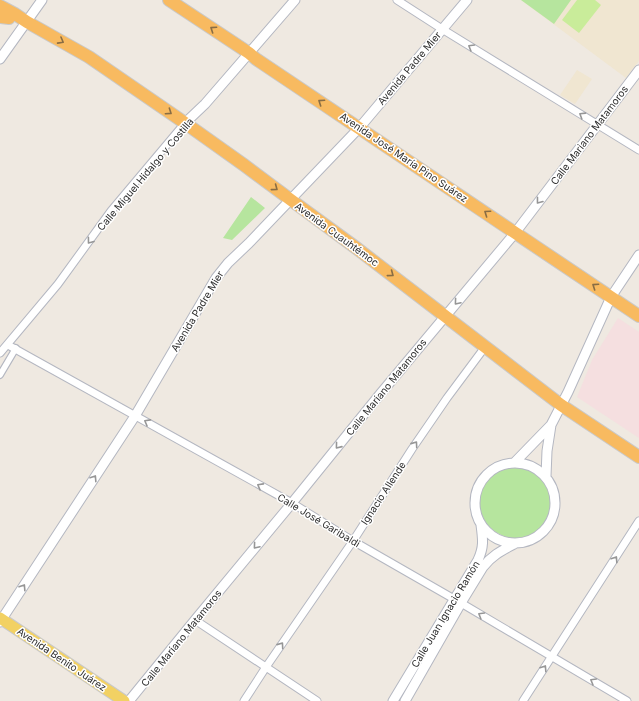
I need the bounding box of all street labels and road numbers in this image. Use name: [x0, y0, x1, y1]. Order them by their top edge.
street label: Avenida Padre Mier: [375, 29, 443, 107]
street label: Calle Mariano Matamoros: [548, 83, 630, 187]
street label: Avenida José María Pino Suárez: [338, 110, 470, 204]
street label: Calle Miguel Hidalgo y Costilla: [94, 115, 196, 233]
street label: Avenida Cuauhtémoc: [293, 200, 381, 269]
street label: Avenida Padre Mier: [168, 268, 226, 353]
street label: Calle Mariano Matamoros: [343, 336, 429, 438]
street label: Ignacio Allende: [358, 459, 408, 527]
street label: Calle José Garibaldi: [276, 491, 362, 549]
street label: Calle Juan Ignacio Ramón: [408, 558, 482, 670]
street label: Calle Mariano Matamoros: [138, 587, 224, 689]
street label: Avenida Benito Juárez: [15, 625, 109, 693]

